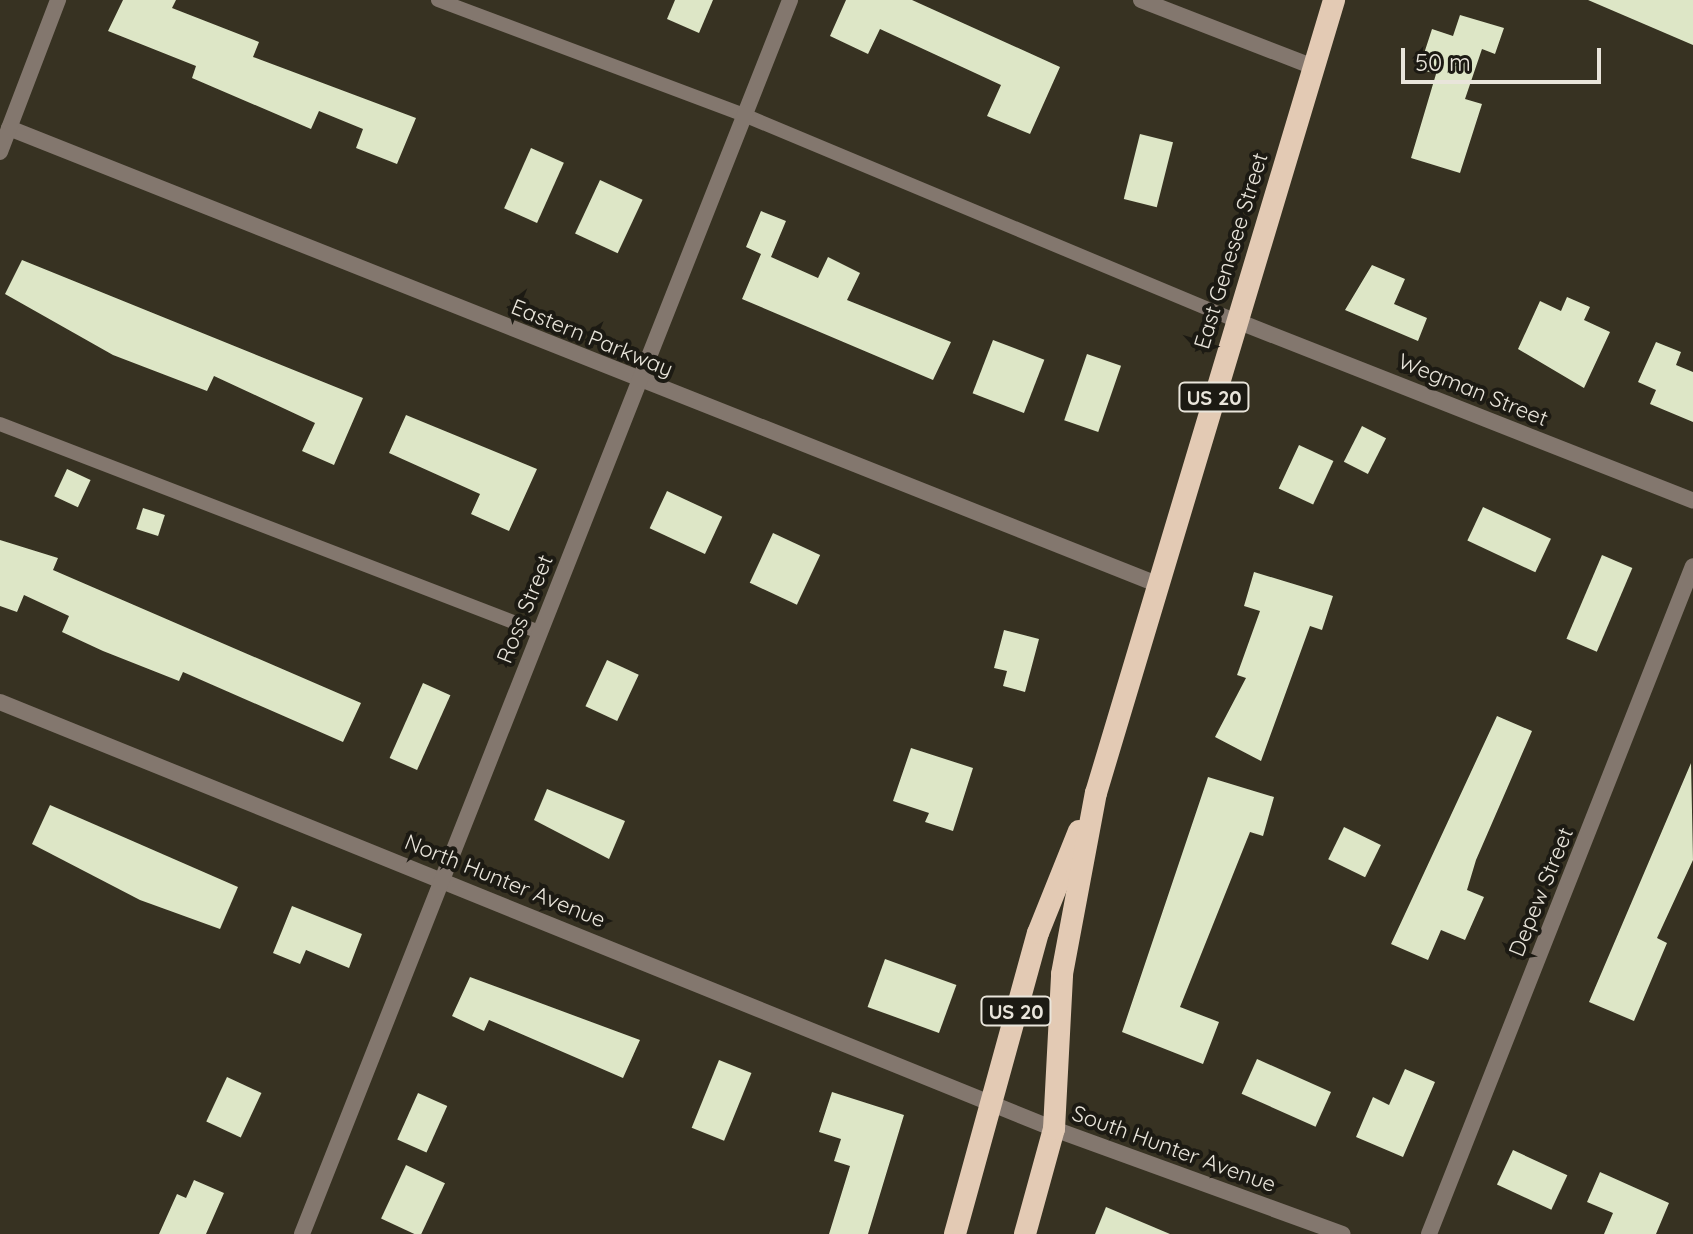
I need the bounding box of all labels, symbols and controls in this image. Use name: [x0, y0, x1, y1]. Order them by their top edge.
scale bar: [1405, 32, 1605, 82]
text: 50 m: [1415, 47, 1471, 77]
street label: East Genesee Street: [1189, 150, 1273, 352]
street label: Eastern Parkway: [507, 294, 677, 382]
street label: Wegman Street: [1394, 348, 1552, 432]
road number: US 20: [1178, 381, 1250, 413]
street label: Ross Street: [491, 551, 559, 667]
street label: Depew Street: [1503, 824, 1579, 960]
street label: North Hunter Avenue: [401, 829, 609, 933]
road number: US 20: [980, 995, 1052, 1027]
street label: South Hunter Avenue: [1069, 1100, 1279, 1198]

